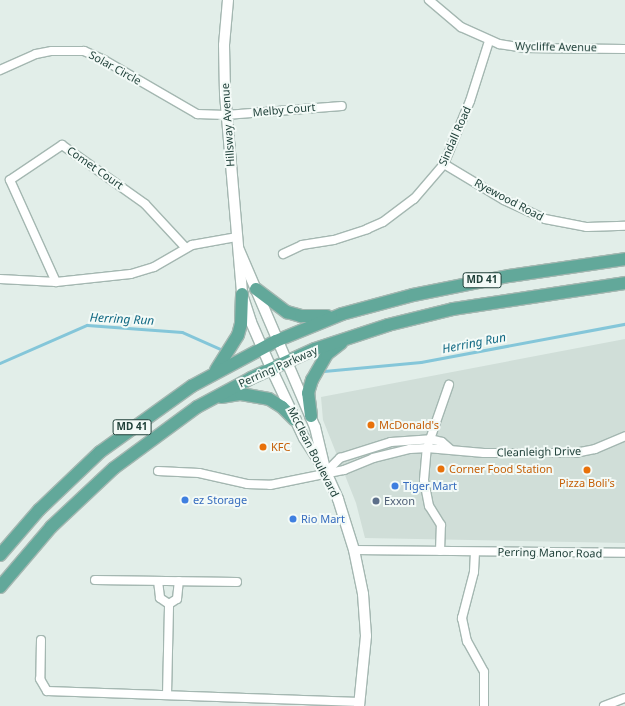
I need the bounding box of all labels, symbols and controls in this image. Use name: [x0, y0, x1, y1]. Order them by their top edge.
street label: Wycliffe Avenue: [515, 40, 597, 54]
street label: Solar Circle: [87, 48, 143, 88]
street label: Hillsway Avenue: [218, 83, 238, 167]
street label: Melby Court: [252, 101, 316, 119]
street label: Sindall Road: [436, 104, 474, 168]
street label: Comet Court: [64, 144, 126, 192]
street label: Ryewood Road: [472, 176, 546, 224]
road number: MD 41: [462, 272, 502, 288]
water label: Herring Run: [89, 310, 155, 328]
water label: Herring Run: [441, 330, 507, 356]
street label: Perring Parkway: [237, 344, 319, 390]
street label: McClean Boulevard: [285, 405, 341, 499]
place label: McDonald's: [379, 418, 439, 432]
road number: MD 41: [112, 419, 152, 435]
marker: McDonald's: [366, 420, 376, 430]
place label: KFC: [271, 440, 290, 454]
marker: KFC: [258, 442, 268, 452]
street label: Cleanleigh Drive: [497, 445, 581, 459]
place label: Corner Food Station: [449, 462, 553, 476]
marker: Corner Food Station: [436, 464, 446, 474]
marker: Pizza Boli's: [582, 465, 592, 475]
place label: Pizza Boli's: [559, 476, 615, 490]
place label: Tiger Mart: [403, 479, 457, 493]
marker: Tiger Mart: [390, 481, 400, 491]
place label: ez Storage: [193, 493, 247, 507]
place label: Exxon: [384, 494, 415, 508]
marker: ez Storage: [180, 495, 190, 505]
marker: Exxon: [371, 496, 381, 506]
place label: Rio Mart: [301, 512, 345, 526]
marker: Rio Mart: [288, 514, 298, 524]
street label: Perring Manor Road: [498, 545, 602, 561]

